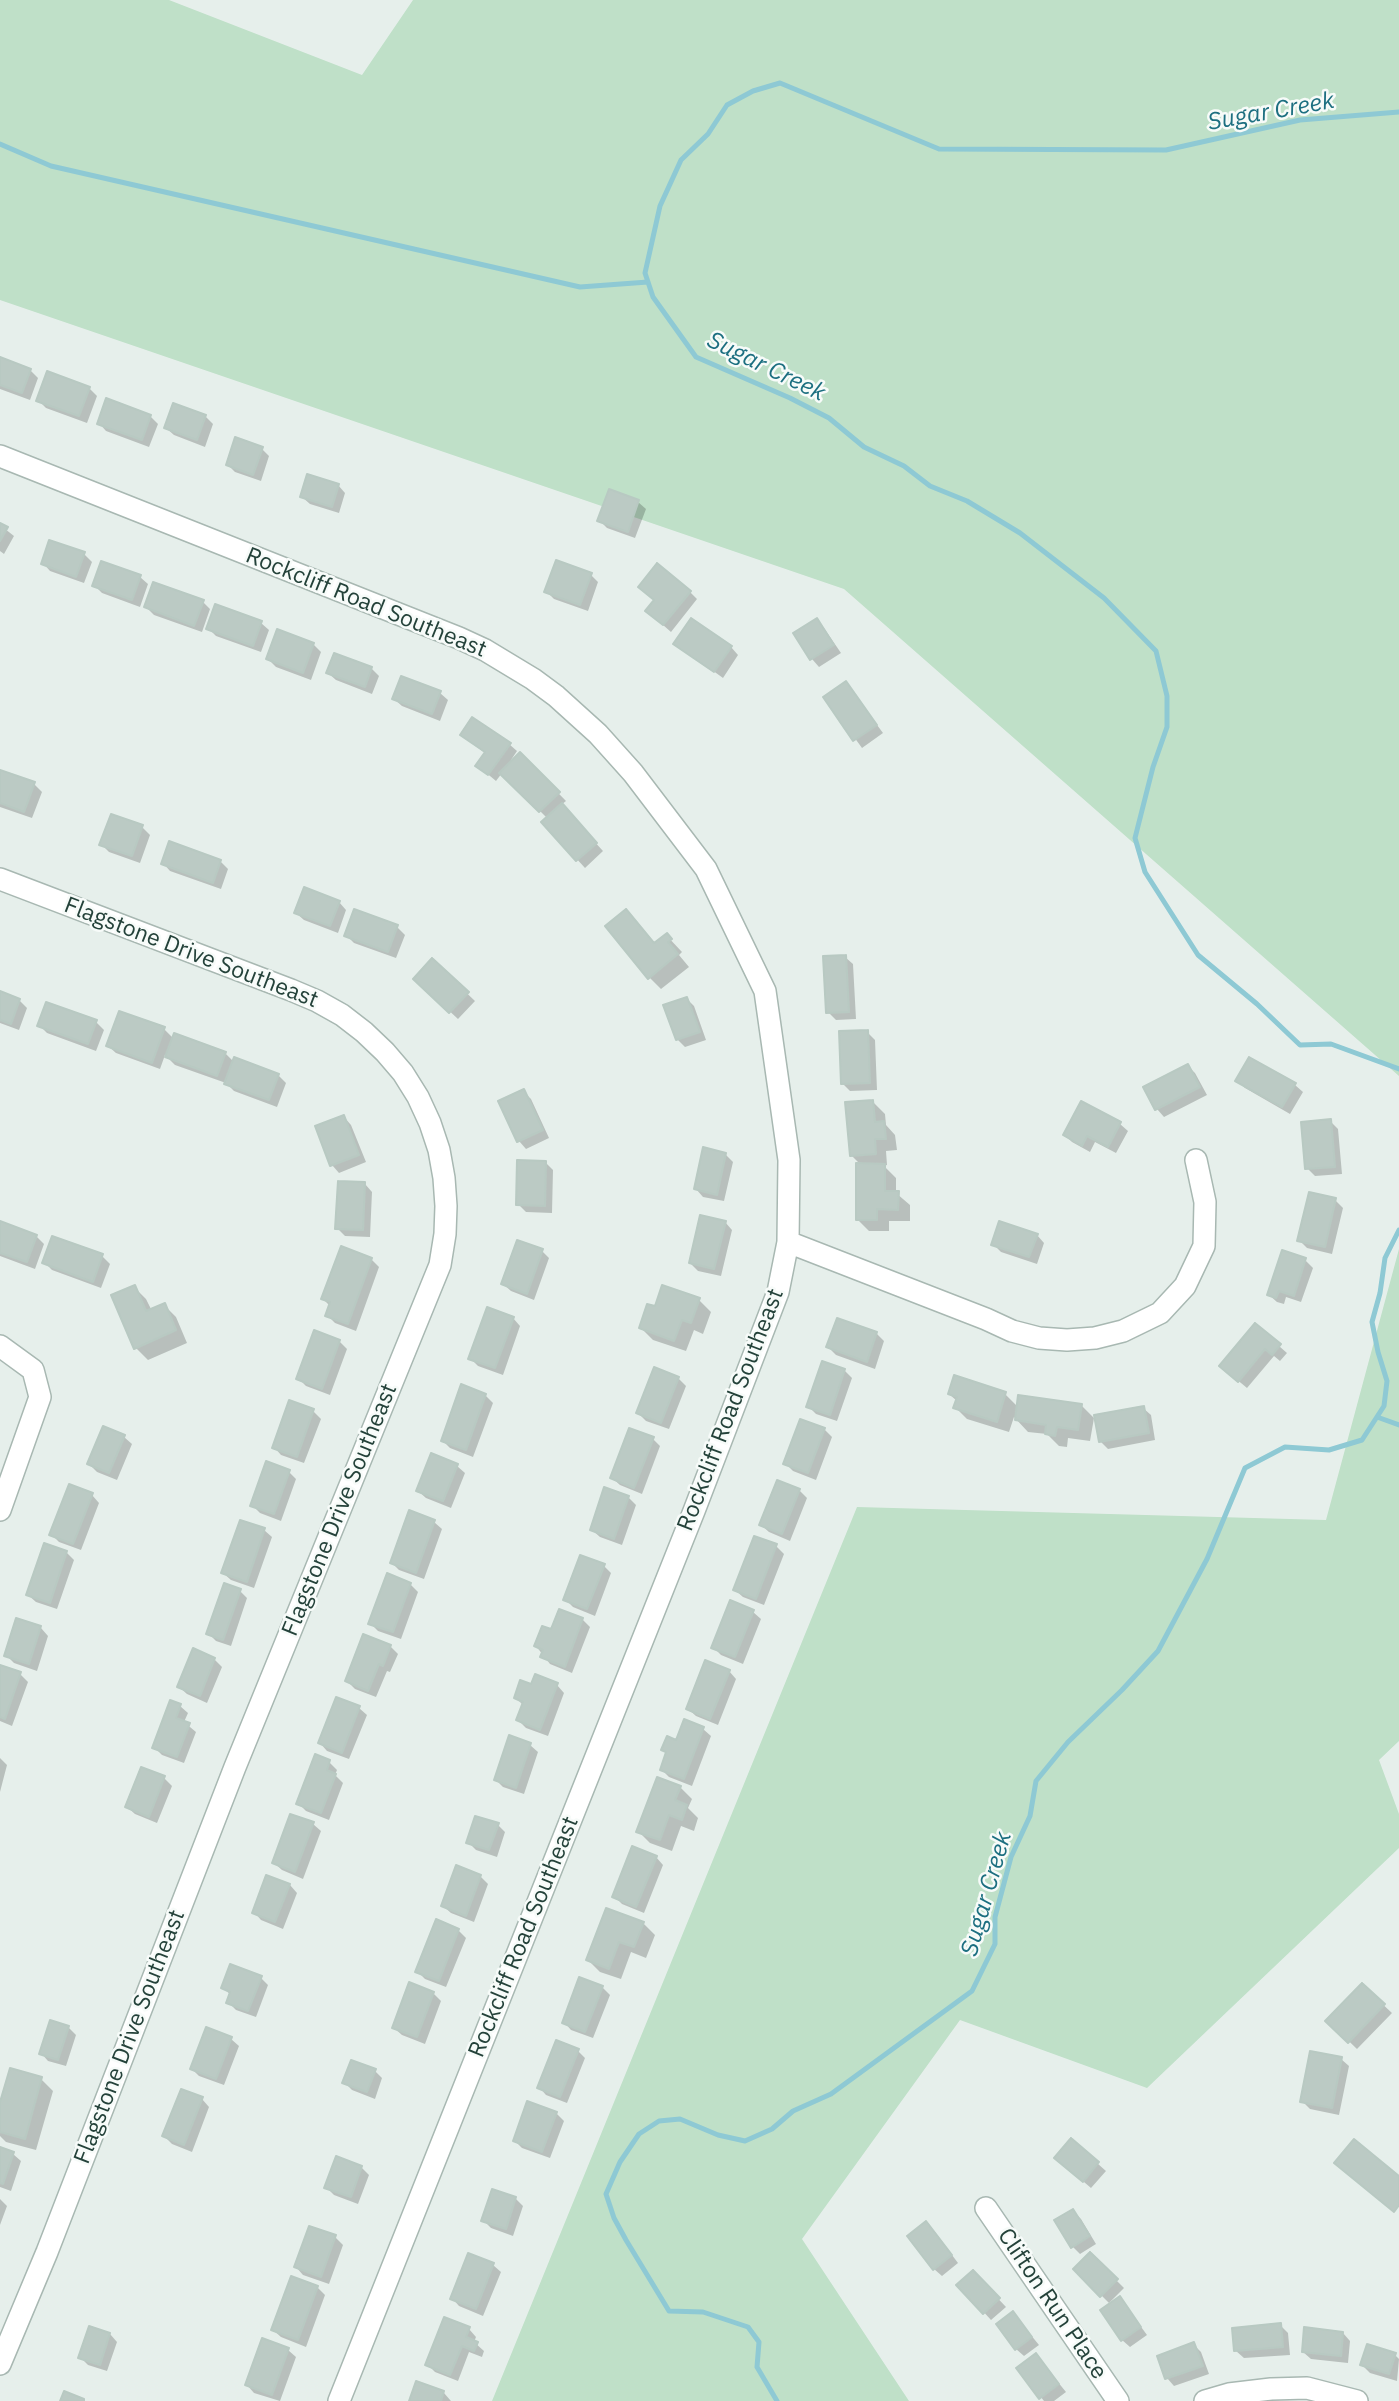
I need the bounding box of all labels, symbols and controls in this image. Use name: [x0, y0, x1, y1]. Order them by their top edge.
water label: Sugar Creek: [1205, 87, 1337, 137]
water label: Sugar Creek: [702, 326, 830, 408]
street label: Rockcliff Road Southeast: [242, 542, 490, 664]
street label: Flagstone Drive Southeast: [60, 892, 322, 1014]
street label: Rockcliff Road Southeast: [672, 1285, 790, 1535]
street label: Flagstone Drive Southeast: [277, 1380, 403, 1640]
street label: Rockcliff Road Southeast: [463, 1813, 585, 2061]
water label: Sugar Creek: [956, 1829, 1018, 1959]
street label: Flagstone Drive Southeast: [69, 1906, 191, 2168]
street label: Clifton Run Place: [991, 2223, 1113, 2385]

